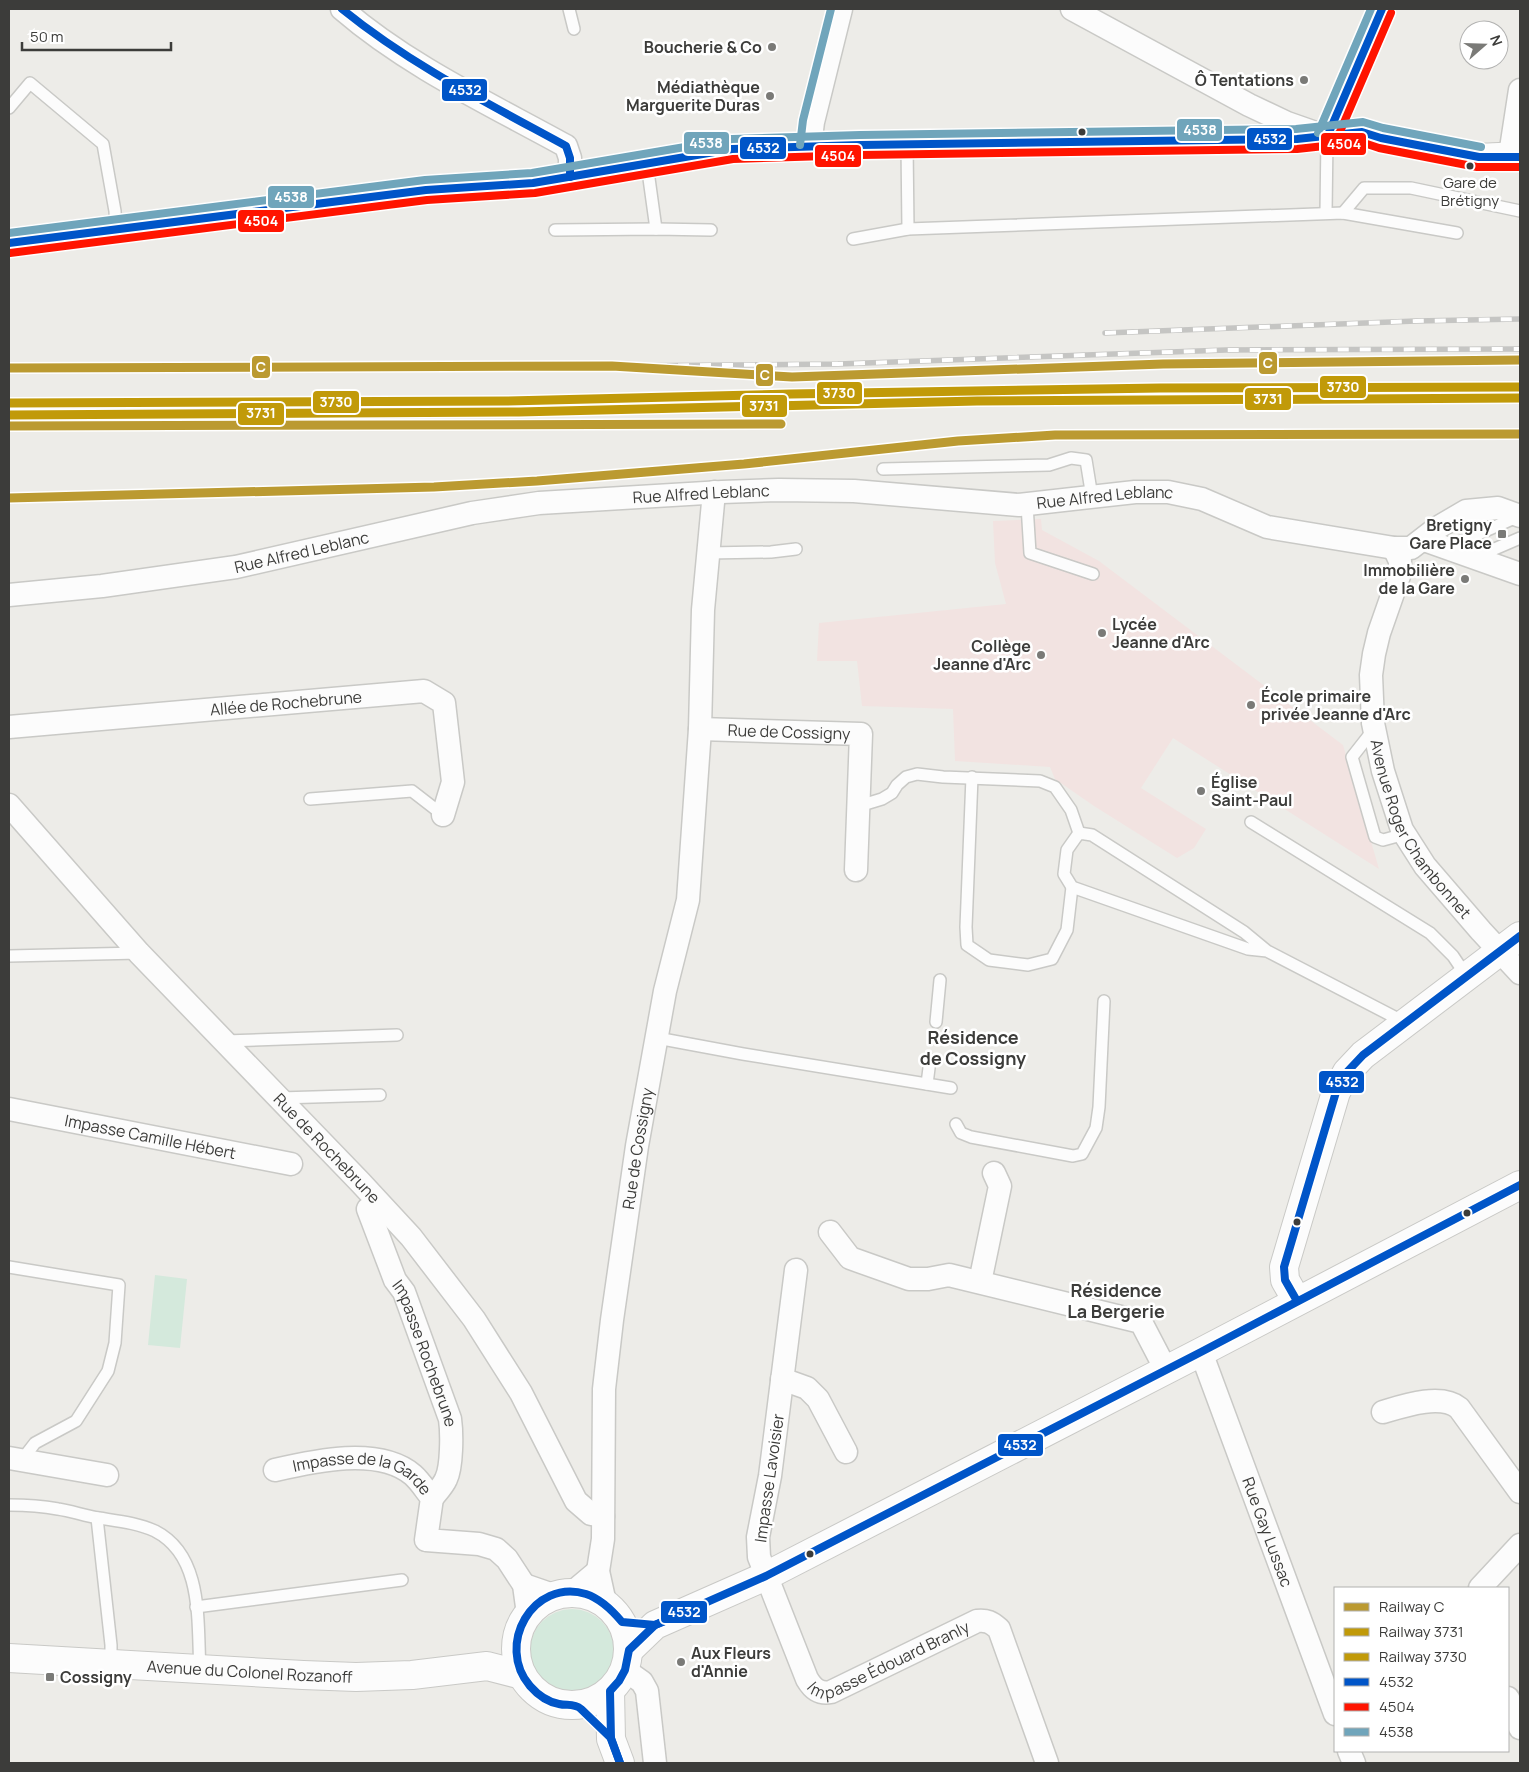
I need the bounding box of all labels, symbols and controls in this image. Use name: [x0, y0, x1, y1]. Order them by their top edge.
scale bar: [22, 20, 171, 52]
north arrow: [1459, 20, 1509, 70]
text: 50 m: [30, 26, 64, 47]
text: N: [1486, 32, 1507, 48]
place label: Boucherie & Co: [644, 36, 762, 58]
marker: Boucherie & Co: [766, 41, 778, 53]
place label: Ô Tentations: [1195, 69, 1294, 91]
marker: Ô Tentations: [1298, 74, 1310, 86]
place label: Médiathèque Marguerite Duras: [626, 76, 760, 116]
line badge: 4532: [441, 78, 488, 102]
text: 4532: [448, 80, 482, 99]
marker: Médiathèque Marguerite Duras: [764, 90, 776, 102]
line badge: 4538: [1176, 118, 1223, 142]
text: 4538: [1183, 120, 1217, 139]
unlabelled marker: [1077, 127, 1087, 137]
line badge: 4532: [1246, 127, 1293, 151]
text: 4532: [1253, 129, 1287, 148]
line badge: 4538: [683, 131, 730, 155]
line badge: 4504: [1320, 132, 1367, 156]
text: 4538: [689, 133, 723, 152]
text: 4504: [1327, 134, 1361, 153]
line badge: 4532: [739, 136, 787, 160]
text: 4532: [746, 138, 780, 157]
line badge: 4504: [814, 144, 862, 168]
text: 4504: [821, 146, 855, 165]
marker: Gare de Brétigny: [1465, 161, 1475, 171]
place label: Gare de Brétigny: [1441, 172, 1499, 211]
line badge: 4538: [267, 185, 315, 209]
text: 4538: [274, 187, 308, 206]
line badge: 4504: [237, 209, 285, 233]
text: 4504: [244, 211, 278, 230]
line badge: C: [1258, 351, 1278, 375]
text: C: [1263, 353, 1273, 372]
line badge: C: [251, 355, 271, 379]
text: C: [256, 357, 266, 376]
line badge: C: [755, 363, 774, 387]
text: C: [760, 365, 770, 384]
line badge: 3730: [1319, 375, 1367, 399]
text: 3730: [1327, 377, 1359, 396]
line badge: 3730: [816, 381, 863, 405]
text: 3730: [823, 383, 855, 402]
line badge: 3731: [1244, 387, 1292, 411]
text: 3731: [1253, 389, 1283, 408]
line badge: 3730: [312, 390, 360, 414]
text: 3730: [320, 392, 352, 411]
line badge: 3731: [741, 394, 788, 418]
text: 3731: [749, 396, 779, 415]
line badge: 3731: [237, 402, 285, 426]
text: 3731: [246, 403, 276, 422]
street label: Rue Alfred Leblanc: [632, 479, 770, 508]
street label: Rue Alfred Leblanc: [1035, 481, 1176, 514]
place label: Bretigny Gare Place: [1409, 514, 1492, 554]
street label: Rue Alfred Leblanc: [232, 526, 371, 578]
marker: Bretigny Gare Place: [1496, 528, 1508, 540]
place label: Immobilière de la Gare: [1363, 559, 1455, 599]
marker: Immobilière de la Gare: [1459, 573, 1471, 585]
place label: Lycée Jeanne d'Arc: [1112, 613, 1210, 653]
marker: Lycée Jeanne d'Arc: [1096, 627, 1108, 639]
place label: Collège Jeanne d'Arc: [933, 635, 1031, 675]
marker: Collège Jeanne d'Arc: [1035, 649, 1047, 661]
street label: Allée de Rochebrune: [209, 685, 363, 721]
place label: École primaire privée Jeanne d'Arc: [1261, 685, 1411, 725]
marker: École primaire privée Jeanne d'Arc: [1245, 699, 1257, 711]
street label: Rue de Cossigny: [727, 719, 851, 745]
street label: Avenue Roger Chambonnet: [1366, 737, 1476, 923]
place label: Église Saint-Paul: [1211, 771, 1293, 811]
marker: Église Saint-Paul: [1195, 785, 1207, 797]
district label: Résidence de Cossigny: [920, 1025, 1026, 1070]
line badge: 4532: [1318, 1070, 1365, 1094]
text: 4532: [1325, 1072, 1359, 1091]
street label: Rue de Cossigny: [617, 1085, 658, 1211]
street label: Rue de Rochebrune: [269, 1088, 385, 1208]
street label: Impasse Camille Hébert: [63, 1109, 238, 1164]
unlabelled marker: [1462, 1208, 1472, 1218]
unlabelled marker: [1292, 1217, 1302, 1227]
street label: Impasse Rochebrune: [387, 1275, 462, 1428]
district label: Résidence La Bergerie: [1067, 1278, 1165, 1323]
street label: Impasse Lavoisier: [749, 1412, 789, 1544]
line badge: 4532: [997, 1433, 1044, 1457]
text: 4532: [1003, 1435, 1037, 1454]
street label: Impasse de la Garde: [290, 1447, 437, 1499]
street label: Rue Gay Lussac: [1237, 1474, 1298, 1590]
unlabelled marker: [805, 1549, 815, 1559]
legend: [1334, 1587, 1509, 1752]
text: Railway C: [1379, 1596, 1445, 1617]
line badge: 4532: [660, 1600, 708, 1624]
text: 4532: [667, 1602, 701, 1621]
street label: Impasse Édouard Branly: [802, 1615, 973, 1704]
text: Railway 3731: [1379, 1621, 1464, 1642]
place label: Aux Fleurs d'Annie: [691, 1642, 771, 1682]
text: Railway 3730: [1379, 1646, 1467, 1667]
street label: Avenue du Colonel Rozanoff: [146, 1655, 353, 1688]
marker: Aux Fleurs d'Annie: [675, 1656, 687, 1668]
place label: Cossigny: [60, 1666, 132, 1688]
marker: Cossigny: [44, 1671, 56, 1683]
text: 4532: [1379, 1671, 1413, 1692]
text: 4504: [1379, 1696, 1415, 1717]
text: 4538: [1379, 1721, 1414, 1742]

